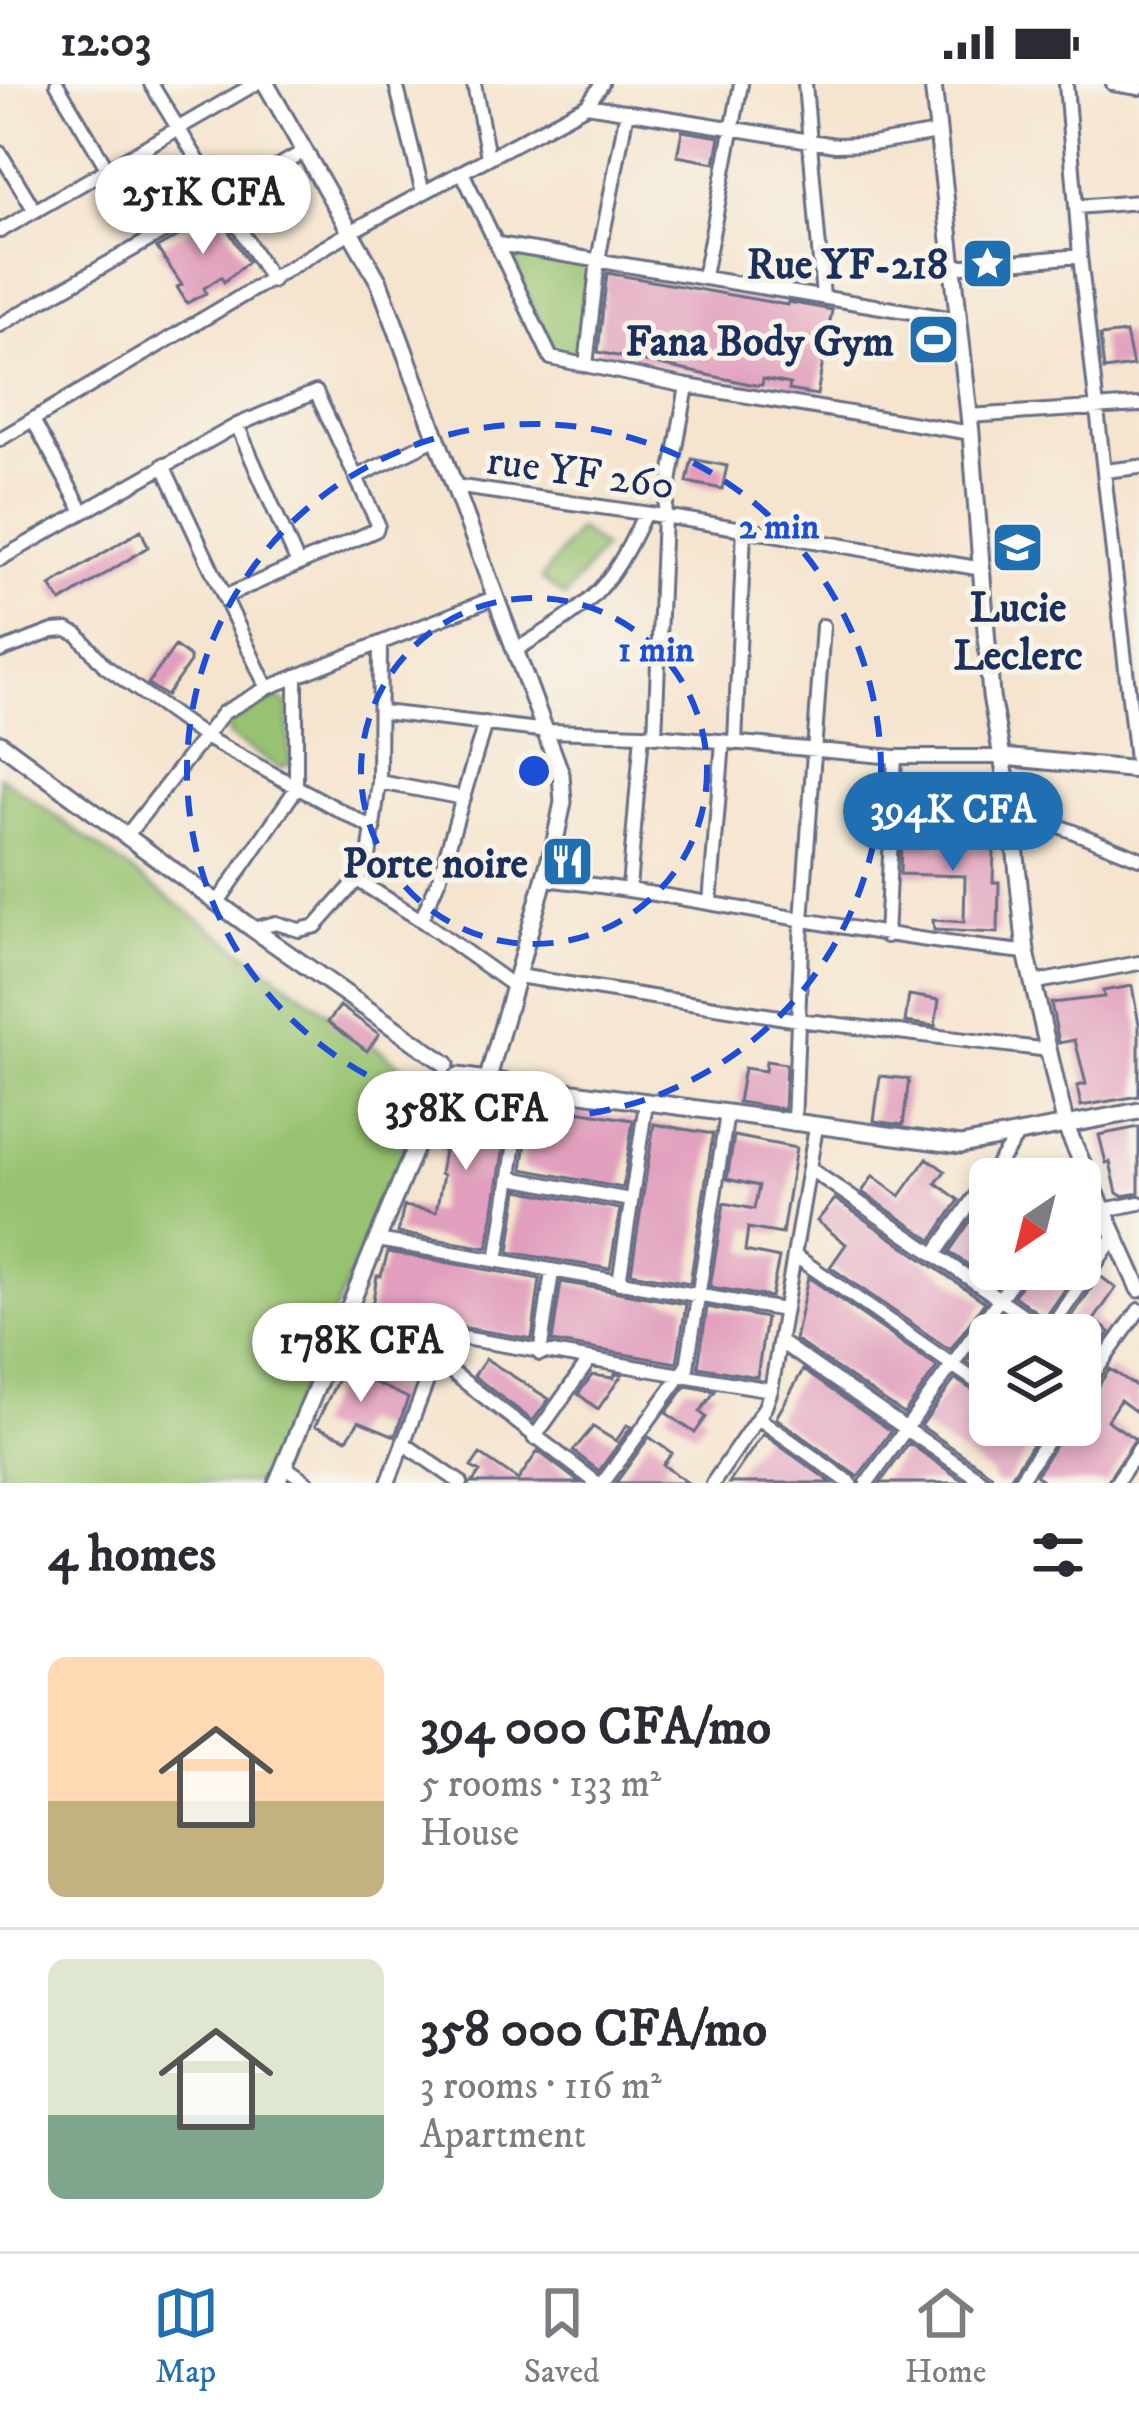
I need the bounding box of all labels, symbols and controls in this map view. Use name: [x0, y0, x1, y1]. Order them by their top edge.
text: 12:03: [60, 14, 151, 70]
pin: 251K CFA: [79, 155, 327, 257]
text: 251K CFA: [122, 169, 284, 218]
place icon: Rue YF-218: [959, 235, 1015, 291]
place label: Rue YF-218: [747, 240, 948, 292]
sports icon: Fana Body Gym: [905, 312, 961, 368]
place label: Fana Body Gym: [625, 317, 894, 369]
street label: rue YF 260: [483, 435, 678, 513]
text: 2 min: [739, 505, 819, 550]
school or university icon: Lucie Leclerc: [990, 519, 1046, 575]
place label: Lucie Leclerc: [953, 583, 1083, 683]
text: 1 min: [618, 628, 694, 673]
centre of rings: [513, 750, 555, 792]
pin: 394K CFA: [829, 772, 1077, 874]
text: 394K CFA: [870, 786, 1036, 835]
restaurant icon: Porte noire: [539, 834, 595, 890]
place label: Porte noire: [343, 839, 528, 891]
pin: 358K CFA: [342, 1071, 590, 1173]
text: 358K CFA: [385, 1085, 547, 1134]
north arrow: [969, 1158, 1101, 1290]
map controls: [969, 1158, 1101, 1446]
pin: 178K CFA: [237, 1303, 485, 1405]
button: layers: [969, 1314, 1101, 1446]
text: 178K CFA: [279, 1317, 443, 1366]
icon: filters: [1025, 1522, 1091, 1588]
text: 4 homes: [48, 1523, 216, 1587]
text: 394 000 CFA/mo: [420, 1696, 771, 1760]
icon: home: [144, 1705, 288, 1849]
text: 5 rooms · 133 m²: [420, 1760, 661, 1809]
text: House: [420, 1809, 519, 1858]
text: 358 000 CFA/mo: [420, 1998, 767, 2062]
icon: home: [144, 2007, 288, 2151]
text: 3 rooms · 116 m²: [420, 2062, 662, 2111]
text: Apartment: [420, 2111, 586, 2160]
tab: Map: [153, 2280, 219, 2393]
tab: Saved: [524, 2280, 600, 2393]
tab: Home: [905, 2280, 986, 2393]

